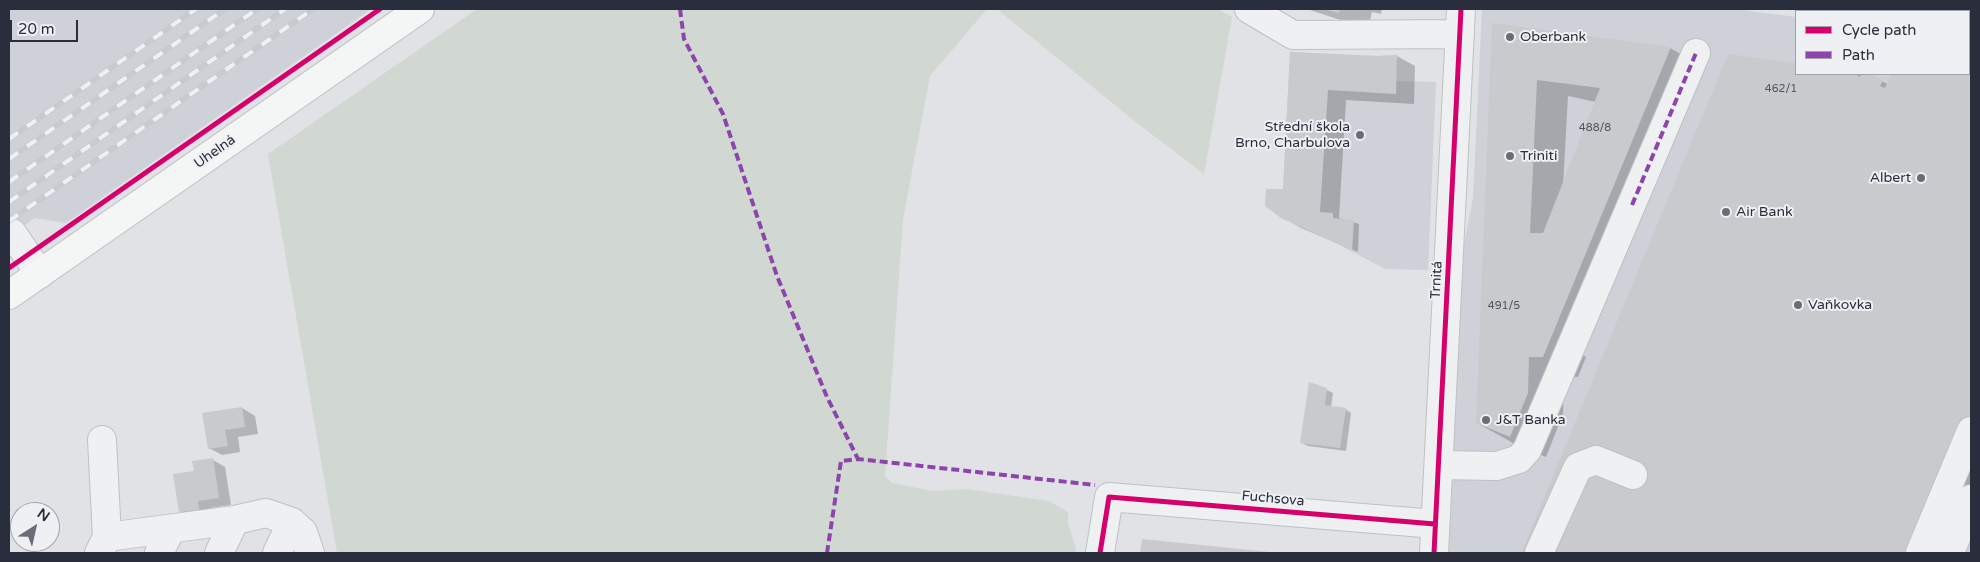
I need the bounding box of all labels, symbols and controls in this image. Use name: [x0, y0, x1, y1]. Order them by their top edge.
scale bar: [12, 10, 80, 42]
legend: [1795, 10, 1970, 75]
text: 20 m: [18, 20, 55, 38]
text: Cycle path: [1842, 21, 1916, 39]
place label: Oberbank: [1520, 29, 1586, 45]
marker: Oberbank: [1504, 31, 1516, 43]
text: Path: [1842, 46, 1875, 64]
house number: 462/1: [1765, 82, 1797, 96]
place label: Střední škola Brno, Charbulova: [1235, 119, 1350, 152]
house number: 488/8: [1579, 121, 1611, 135]
marker: Střední škola Brno, Charbulova: [1354, 129, 1366, 141]
street label: Uhelná: [191, 132, 239, 172]
place label: Triniti: [1520, 148, 1557, 164]
marker: Triniti: [1504, 150, 1516, 162]
place label: Albert: [1870, 170, 1911, 186]
marker: Albert: [1915, 172, 1927, 184]
place label: Air Bank: [1736, 204, 1793, 220]
marker: Air Bank: [1720, 206, 1732, 218]
street label: Trnitá: [1428, 260, 1446, 300]
place label: Vaňkovka: [1808, 297, 1872, 313]
house number: 491/5: [1488, 299, 1520, 313]
marker: Vaňkovka: [1792, 299, 1804, 311]
place label: J&T Banka: [1496, 412, 1566, 428]
marker: J&T Banka: [1480, 414, 1492, 426]
street label: Fuchsova: [1241, 488, 1305, 510]
north arrow: [10, 502, 60, 552]
text: N: [34, 505, 53, 525]

